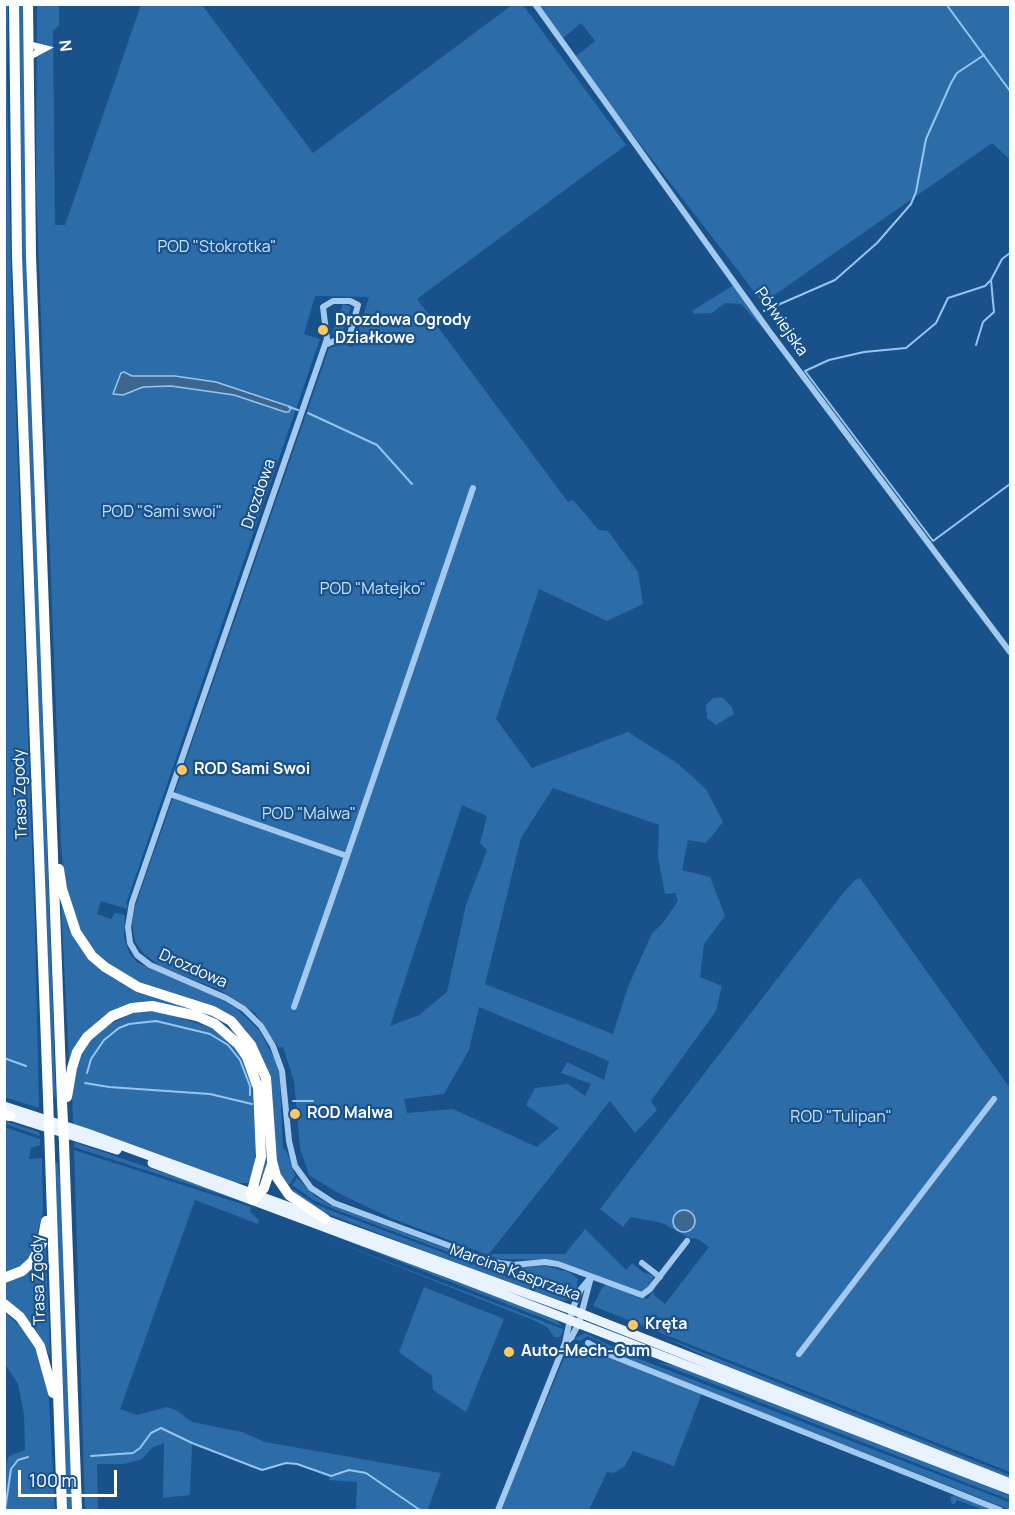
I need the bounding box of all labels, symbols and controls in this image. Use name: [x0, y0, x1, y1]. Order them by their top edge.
north arrow: [18, 18, 78, 78]
text: N: [54, 39, 77, 53]
park label: POD "Stokrotka": [157, 238, 277, 258]
street label: Półwiejska: [750, 284, 812, 360]
place label: Drozdowa Ogrody Działkowe: [335, 311, 471, 349]
marker: Drozdowa Ogrody Działkowe: [316, 323, 330, 337]
street label: Drozdowa: [238, 457, 280, 531]
park label: POD "Sami swoi": [102, 503, 222, 523]
park label: POD "Matejko": [320, 580, 426, 600]
street label: Trasa Zgody: [10, 749, 32, 839]
place label: ROD Sami Swoi: [194, 760, 310, 780]
marker: ROD Sami Swoi: [175, 763, 189, 777]
park label: POD "Malwa": [262, 805, 356, 825]
street label: Drozdowa: [156, 945, 230, 993]
place label: ROD Malwa: [307, 1104, 393, 1124]
marker: ROD Malwa: [288, 1107, 302, 1121]
park label: ROD "Tulipan": [790, 1108, 892, 1128]
street label: Trasa Zgody: [28, 1235, 50, 1325]
street label: Marcina Kasprzaka: [447, 1240, 583, 1306]
place label: Kręta: [645, 1315, 688, 1335]
marker: Kręta: [626, 1318, 640, 1332]
place label: Auto-Mech-Gum: [521, 1342, 650, 1362]
marker: Auto-Mech-Gum: [502, 1345, 516, 1359]
scale bar: [21, 1458, 120, 1496]
text: 100 m: [29, 1468, 77, 1492]

